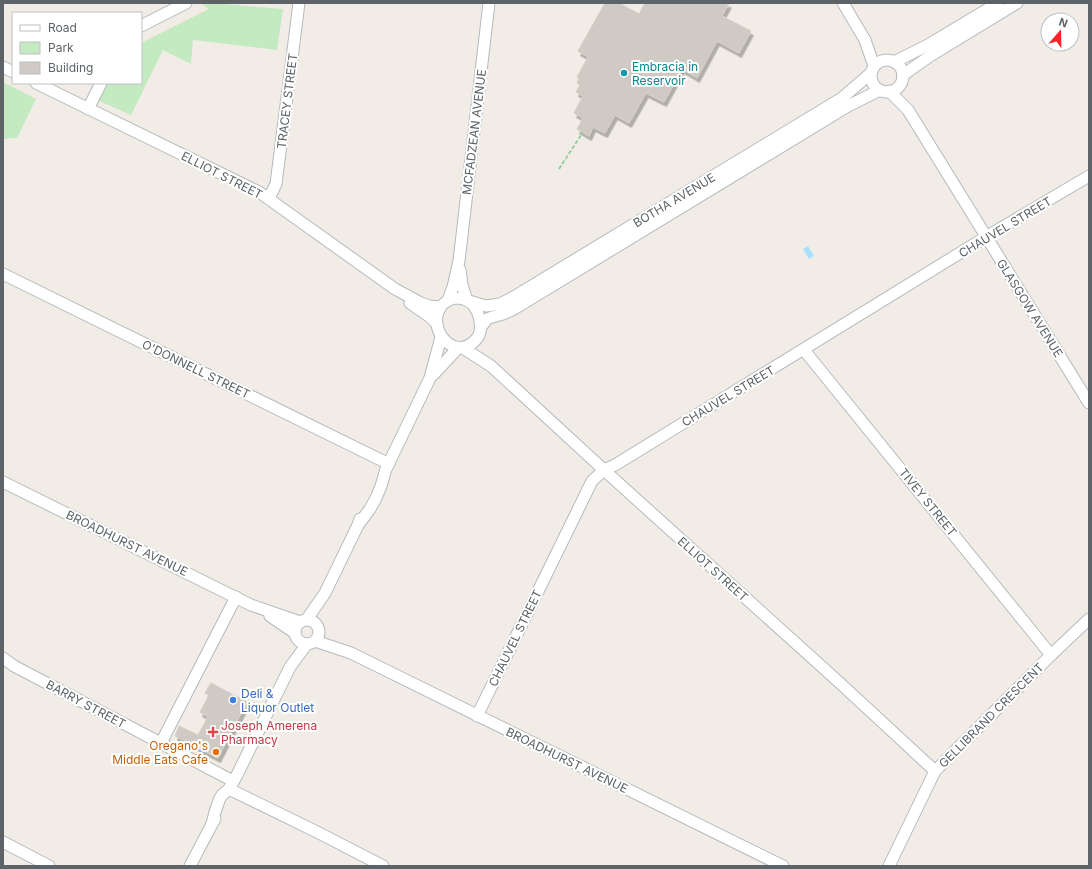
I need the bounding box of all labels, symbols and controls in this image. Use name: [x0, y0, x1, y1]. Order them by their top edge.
legend: [12, 12, 142, 84]
north arrow: [1040, 12, 1080, 52]
text: N: [1057, 15, 1070, 31]
text: Road: [48, 20, 77, 35]
text: Park: [48, 40, 74, 55]
street label: TRACEY STREET: [274, 52, 300, 150]
place label: Embracia in Reservoir: [632, 59, 698, 88]
text: Building: [48, 60, 93, 75]
street label: MCFADZEAN AVENUE: [459, 68, 489, 196]
marker: Embracia in Reservoir: [619, 68, 629, 78]
street label: ELLIOT STREET: [179, 148, 265, 202]
street label: BOTHA AVENUE: [630, 170, 718, 230]
street label: CHAUVEL STREET: [956, 193, 1054, 261]
street label: GLASGOW AVENUE: [994, 256, 1066, 360]
street label: O'DONNELL STREET: [140, 336, 253, 402]
street label: CHAUVEL STREET: [679, 362, 777, 430]
street label: TIVEY STREET: [896, 465, 960, 539]
street label: BROADHURST AVENUE: [64, 507, 190, 579]
street label: ELLIOT STREET: [675, 534, 751, 605]
street label: CHAUVEL STREET: [485, 587, 545, 689]
street label: GELLIBRAND CRESCENT: [935, 659, 1047, 771]
street label: BARRY STREET: [44, 677, 129, 731]
place label: Deli & Liquor Outlet: [241, 686, 314, 715]
marker: Deli & Liquor Outlet: [228, 695, 238, 705]
place label: Joseph Amerena Pharmacy: [221, 718, 317, 747]
street label: BROADHURST AVENUE: [504, 724, 630, 796]
marker: Joseph Amerena Pharmacy: [208, 727, 218, 737]
place label: Oregano's Middle Eats Cafe: [112, 738, 208, 767]
marker: Oregano's Middle Eats Cafe: [211, 747, 221, 757]

